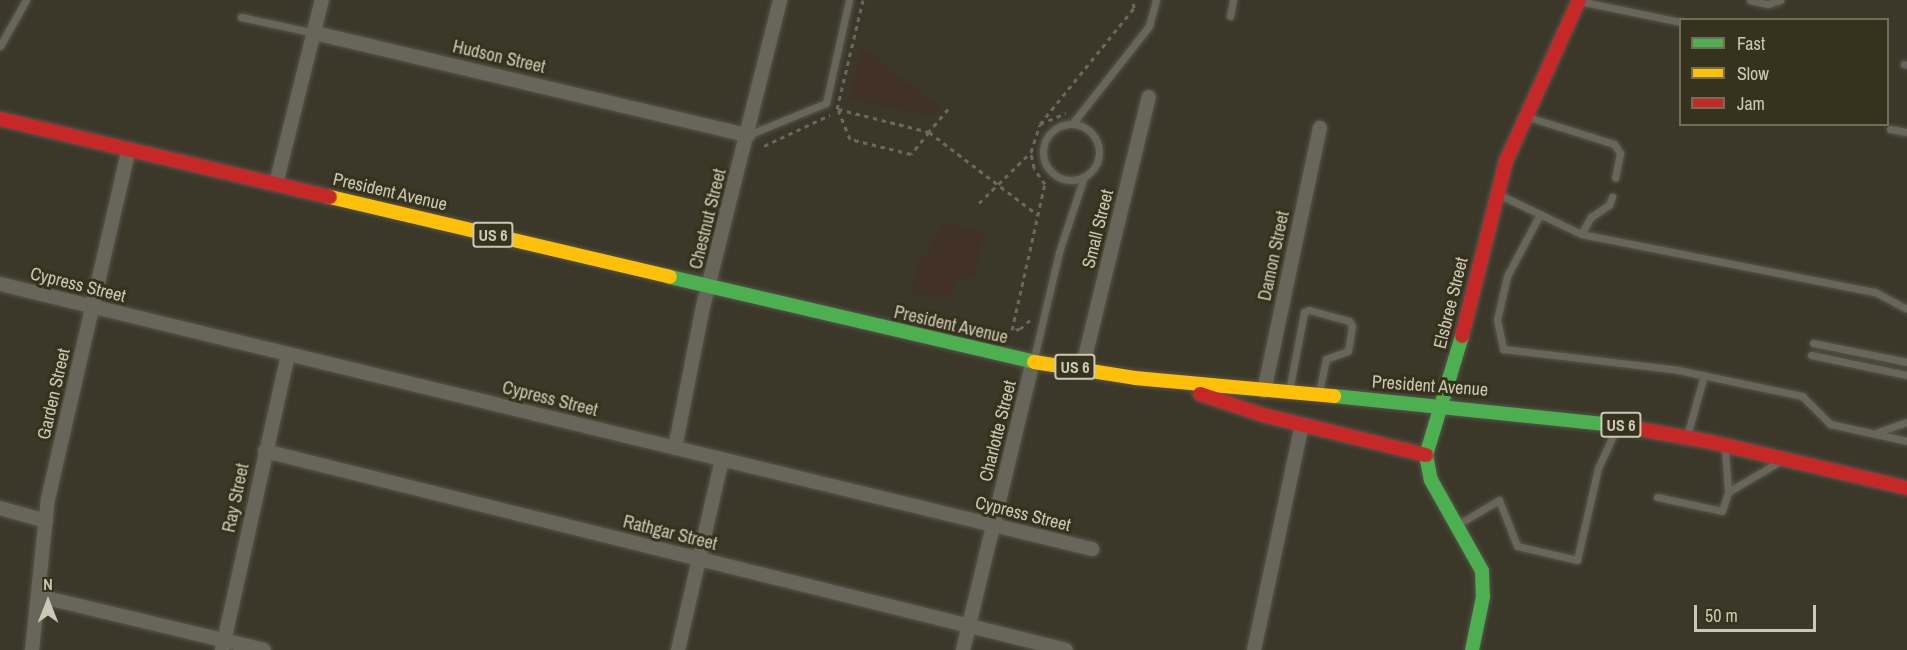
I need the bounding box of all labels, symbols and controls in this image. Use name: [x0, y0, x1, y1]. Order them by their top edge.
legend: [1679, 18, 1889, 126]
text: Fast: [1737, 31, 1765, 56]
street label: Hudson Street: [451, 36, 547, 78]
text: Slow: [1737, 61, 1769, 86]
text: Jam: [1737, 91, 1765, 116]
street label: Chestnut Street: [685, 167, 731, 271]
street label: President Avenue: [331, 168, 449, 216]
street label: Small Street: [1078, 187, 1118, 271]
street label: Damon Street: [1254, 209, 1294, 303]
road number: US 6: [472, 222, 514, 248]
street label: Elsbree Street: [1429, 255, 1473, 351]
street label: Cypress Street: [28, 263, 128, 307]
street label: President Avenue: [892, 301, 1010, 349]
street label: Garden Street: [33, 346, 75, 442]
road number: US 6: [1054, 354, 1096, 380]
street label: President Avenue: [1371, 371, 1489, 401]
street label: Cypress Street: [500, 377, 600, 421]
street label: Charlotte Street: [975, 378, 1021, 484]
road number: US 6: [1600, 412, 1642, 438]
street label: Ray Street: [218, 462, 254, 534]
street label: Cypress Street: [973, 492, 1073, 536]
street label: Rathgar Street: [621, 511, 719, 555]
north arrow: [18, 572, 78, 632]
text: N: [43, 573, 53, 595]
scale bar: [1697, 593, 1818, 631]
text: 50 m: [1705, 603, 1738, 628]

